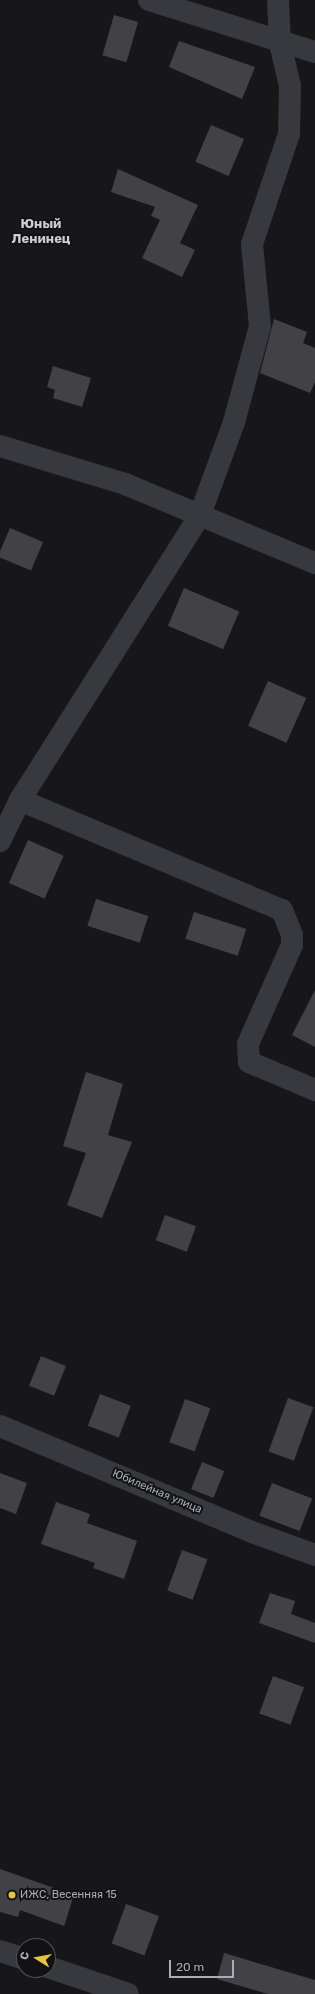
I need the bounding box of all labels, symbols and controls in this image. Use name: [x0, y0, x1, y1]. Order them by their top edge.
district label: Юный Ленинец: [12, 217, 70, 248]
street label: Юбилейная улица: [110, 1467, 204, 1517]
place label: ИЖС, Весенняя 15: [20, 1888, 117, 1902]
marker: ИЖС, Весенняя 15: [7, 1890, 17, 1900]
north arrow: [16, 1938, 56, 1978]
text: С: [18, 1951, 32, 1961]
scale bar: [171, 1952, 236, 1978]
text: 20 m: [176, 1960, 204, 1974]

